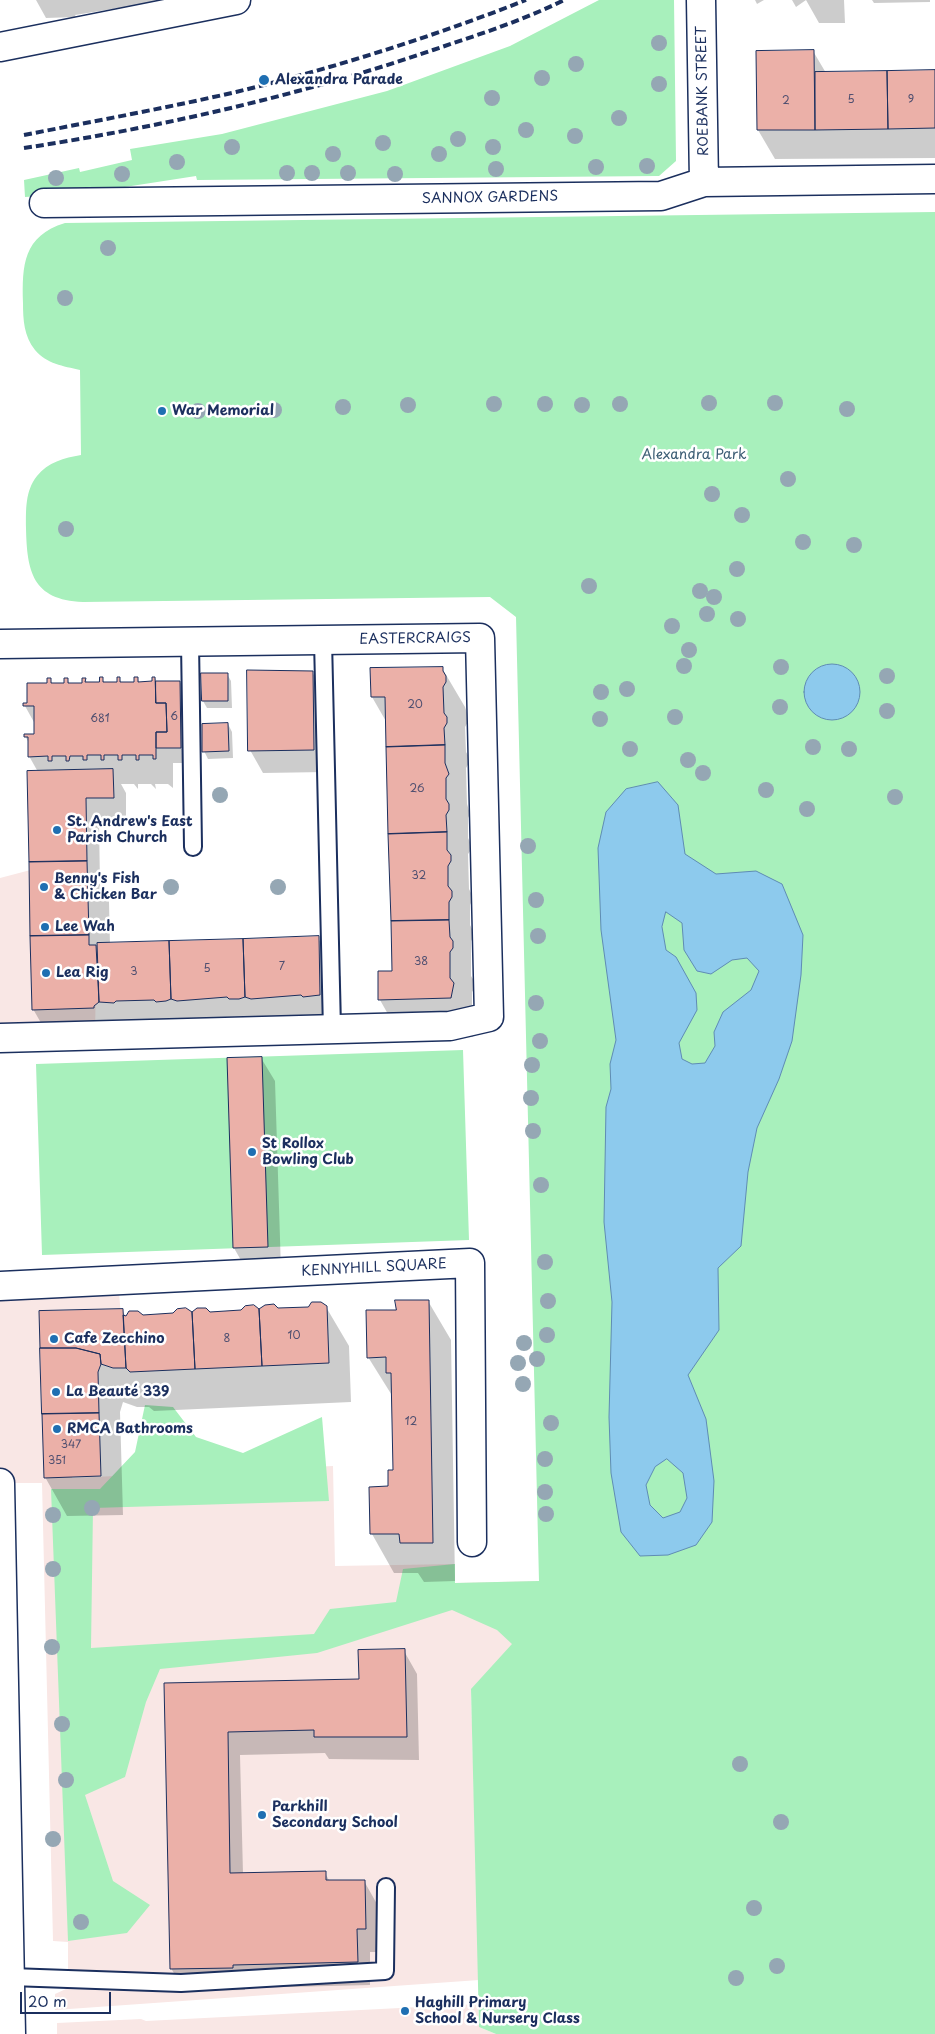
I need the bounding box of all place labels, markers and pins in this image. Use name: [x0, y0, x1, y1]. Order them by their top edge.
place label: Alexandra Parade: [275, 72, 403, 88]
marker: Alexandra Parade: [257, 73, 271, 87]
place label: War Memorial: [172, 403, 274, 419]
marker: War Memorial: [156, 405, 168, 417]
place label: St. Andrew's East Parish Church: [67, 814, 193, 846]
marker: St. Andrew's East Parish Church: [51, 824, 63, 836]
place label: Benny's Fish & Chicken Bar: [54, 871, 157, 904]
marker: Benny's Fish & Chicken Bar: [38, 881, 50, 893]
place label: Lee Wah: [55, 919, 115, 935]
marker: Lee Wah: [39, 921, 51, 933]
place label: Lea Rig: [56, 965, 108, 981]
marker: Lea Rig: [40, 967, 52, 979]
place label: St Rollox Bowling Club: [262, 1136, 354, 1168]
marker: St Rollox Bowling Club: [246, 1146, 258, 1158]
place label: Cafe Zecchino: [64, 1331, 164, 1347]
marker: Cafe Zecchino: [48, 1333, 60, 1345]
place label: La Beauté 339: [66, 1384, 169, 1400]
marker: La Beauté 339: [50, 1386, 62, 1398]
place label: RMCA Bathrooms: [67, 1421, 193, 1437]
marker: RMCA Bathrooms: [51, 1423, 63, 1435]
place label: Parkhill Secondary School: [272, 1799, 398, 1831]
marker: Parkhill Secondary School: [256, 1809, 268, 1821]
place label: Haghill Primary School & Nursery Class: [415, 1995, 580, 2028]
marker: Haghill Primary School & Nursery Class: [399, 2005, 411, 2017]

